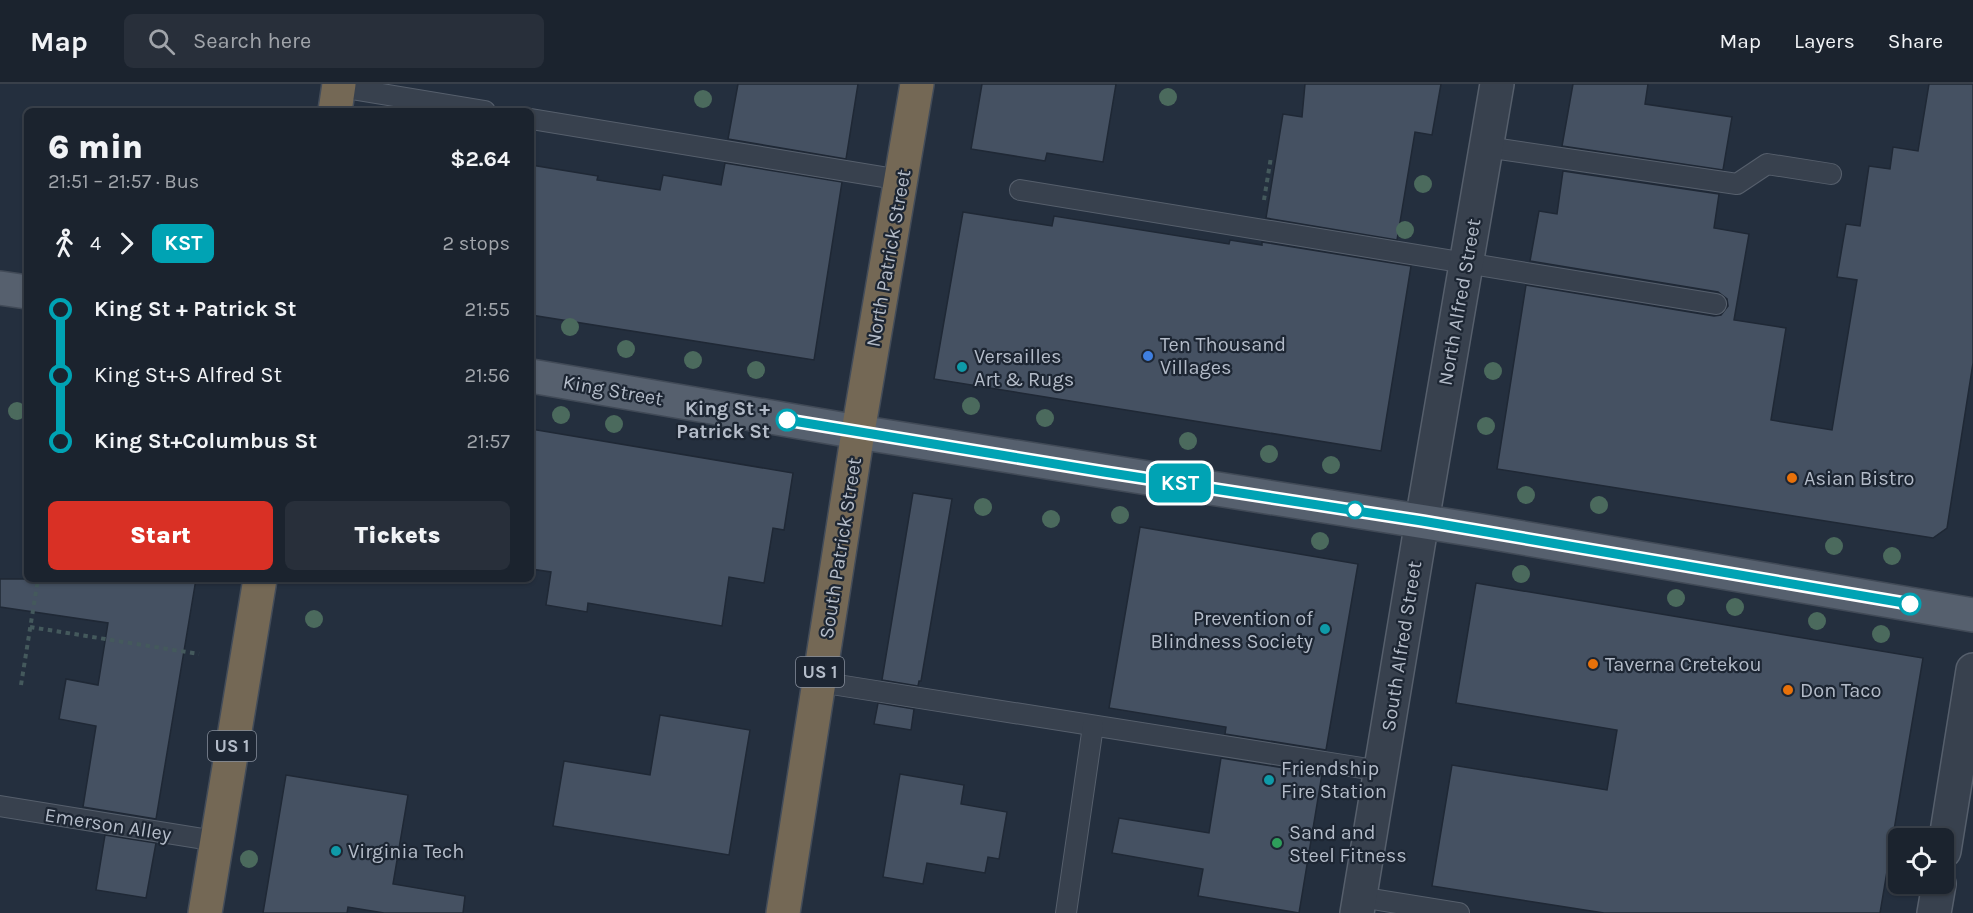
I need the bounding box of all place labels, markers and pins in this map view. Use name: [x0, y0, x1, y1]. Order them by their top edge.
place label: Ten Thousand Villages: [1160, 333, 1286, 379]
place label: Versailles Art & Rugs: [974, 345, 1074, 391]
marker: Ten Thousand Villages: [1141, 349, 1155, 363]
marker: Versailles Art & Rugs: [955, 360, 969, 374]
place label: King St + Patrick St: [676, 397, 770, 443]
marker: King St + Patrick St: [776, 409, 798, 431]
place label: Asian Bistro: [1804, 467, 1914, 490]
marker: Asian Bistro: [1785, 471, 1799, 485]
unlabelled marker: [1346, 501, 1364, 519]
unlabelled marker: [1899, 593, 1921, 615]
place label: Prevention of Blindness Society: [1151, 607, 1313, 653]
marker: Prevention of Blindness Society: [1318, 622, 1332, 636]
place label: Taverna Cretekou: [1605, 653, 1762, 676]
marker: Taverna Cretekou: [1586, 657, 1600, 671]
place label: Don Taco: [1800, 679, 1881, 702]
marker: Don Taco: [1781, 683, 1795, 697]
place label: Friendship Fire Station: [1281, 757, 1387, 803]
marker: Friendship Fire Station: [1262, 773, 1276, 787]
place label: Sand and Steel Fitness: [1289, 821, 1407, 867]
marker: Sand and Steel Fitness: [1270, 836, 1284, 850]
place label: Virginia Tech: [348, 840, 464, 863]
marker: Virginia Tech: [329, 844, 343, 858]

